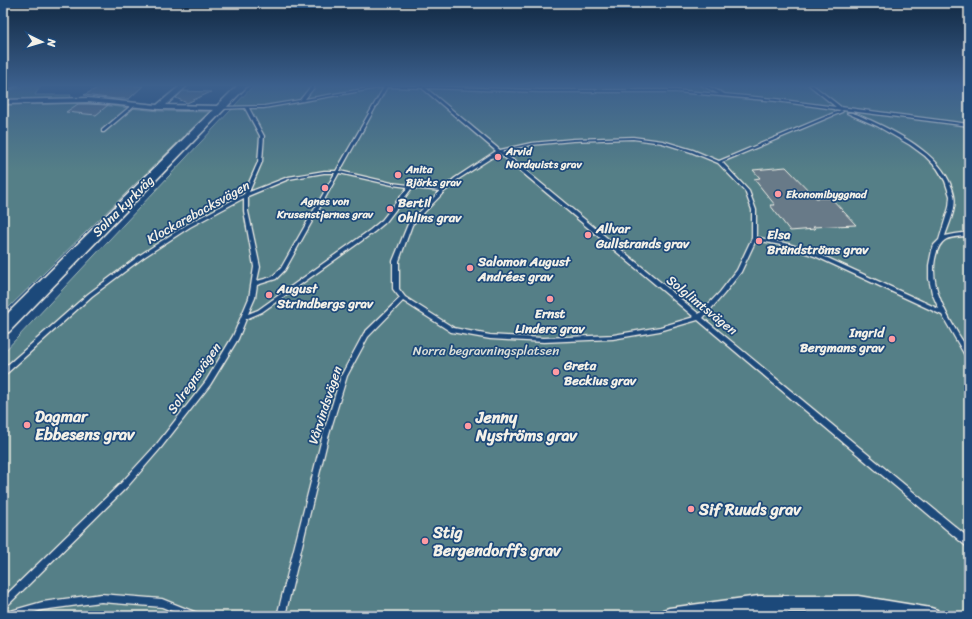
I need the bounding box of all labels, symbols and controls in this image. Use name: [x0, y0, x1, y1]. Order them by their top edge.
north arrow: [22, 22, 62, 62]
text: N: [42, 37, 61, 48]
place label: Arvid Nordquists grav: [505, 142, 583, 174]
marker: Arvid Nordquists grav: [493, 152, 503, 162]
place label: Anita Björks grav: [405, 160, 462, 192]
street label: Solna kyrkväg: [86, 169, 160, 243]
marker: Anita Björks grav: [393, 170, 403, 180]
street label: Klockarebacksvägen: [142, 174, 254, 250]
marker: Agnes von Krusenstjernas grav: [320, 183, 330, 193]
place label: Ekonomibyggnad: [786, 185, 868, 204]
marker: Ekonomibyggnad: [773, 189, 783, 199]
place label: Bertil Ohlins grav: [397, 191, 462, 229]
place label: Agnes von Krusenstjernas grav: [276, 192, 374, 224]
marker: Bertil Ohlins grav: [385, 204, 395, 214]
place label: Allvar Gullstrands grav: [595, 217, 690, 255]
place label: Elsa Brändströms grav: [767, 223, 869, 261]
marker: Allvar Gullstrands grav: [583, 230, 593, 240]
marker: Elsa Brändströms grav: [754, 236, 764, 246]
place label: Salomon August Andrées grav: [477, 250, 571, 288]
marker: Salomon August Andrées grav: [465, 263, 475, 273]
street label: Solglimtsvägen: [661, 269, 743, 341]
place label: August Strindbergs grav: [276, 277, 374, 315]
marker: August Strindbergs grav: [264, 290, 274, 300]
marker: Ernst Linders grav: [545, 294, 555, 304]
place label: Ernst Linders grav: [515, 302, 586, 340]
place label: Ingrid Bergmans grav: [800, 321, 885, 359]
marker: Ingrid Bergmans grav: [887, 334, 897, 344]
street label: Solregnsvägen: [161, 337, 227, 419]
park label: Norra begravningsplatsen: [413, 339, 559, 362]
place label: Greta Beckius grav: [563, 354, 637, 392]
street label: Vårvindsvägen: [302, 363, 348, 447]
marker: Greta Beckius grav: [551, 367, 561, 377]
place label: Dagmar Ebbesens grav: [35, 402, 136, 449]
place label: Jenny Nyströms grav: [475, 403, 579, 450]
marker: Dagmar Ebbesens grav: [22, 420, 32, 430]
marker: Jenny Nyströms grav: [463, 421, 473, 431]
place label: Sif Ruuds grav: [698, 495, 802, 524]
marker: Sif Ruuds grav: [686, 504, 696, 514]
place label: Stig Bergendorffs grav: [432, 518, 562, 565]
marker: Stig Bergendorffs grav: [420, 536, 430, 546]

